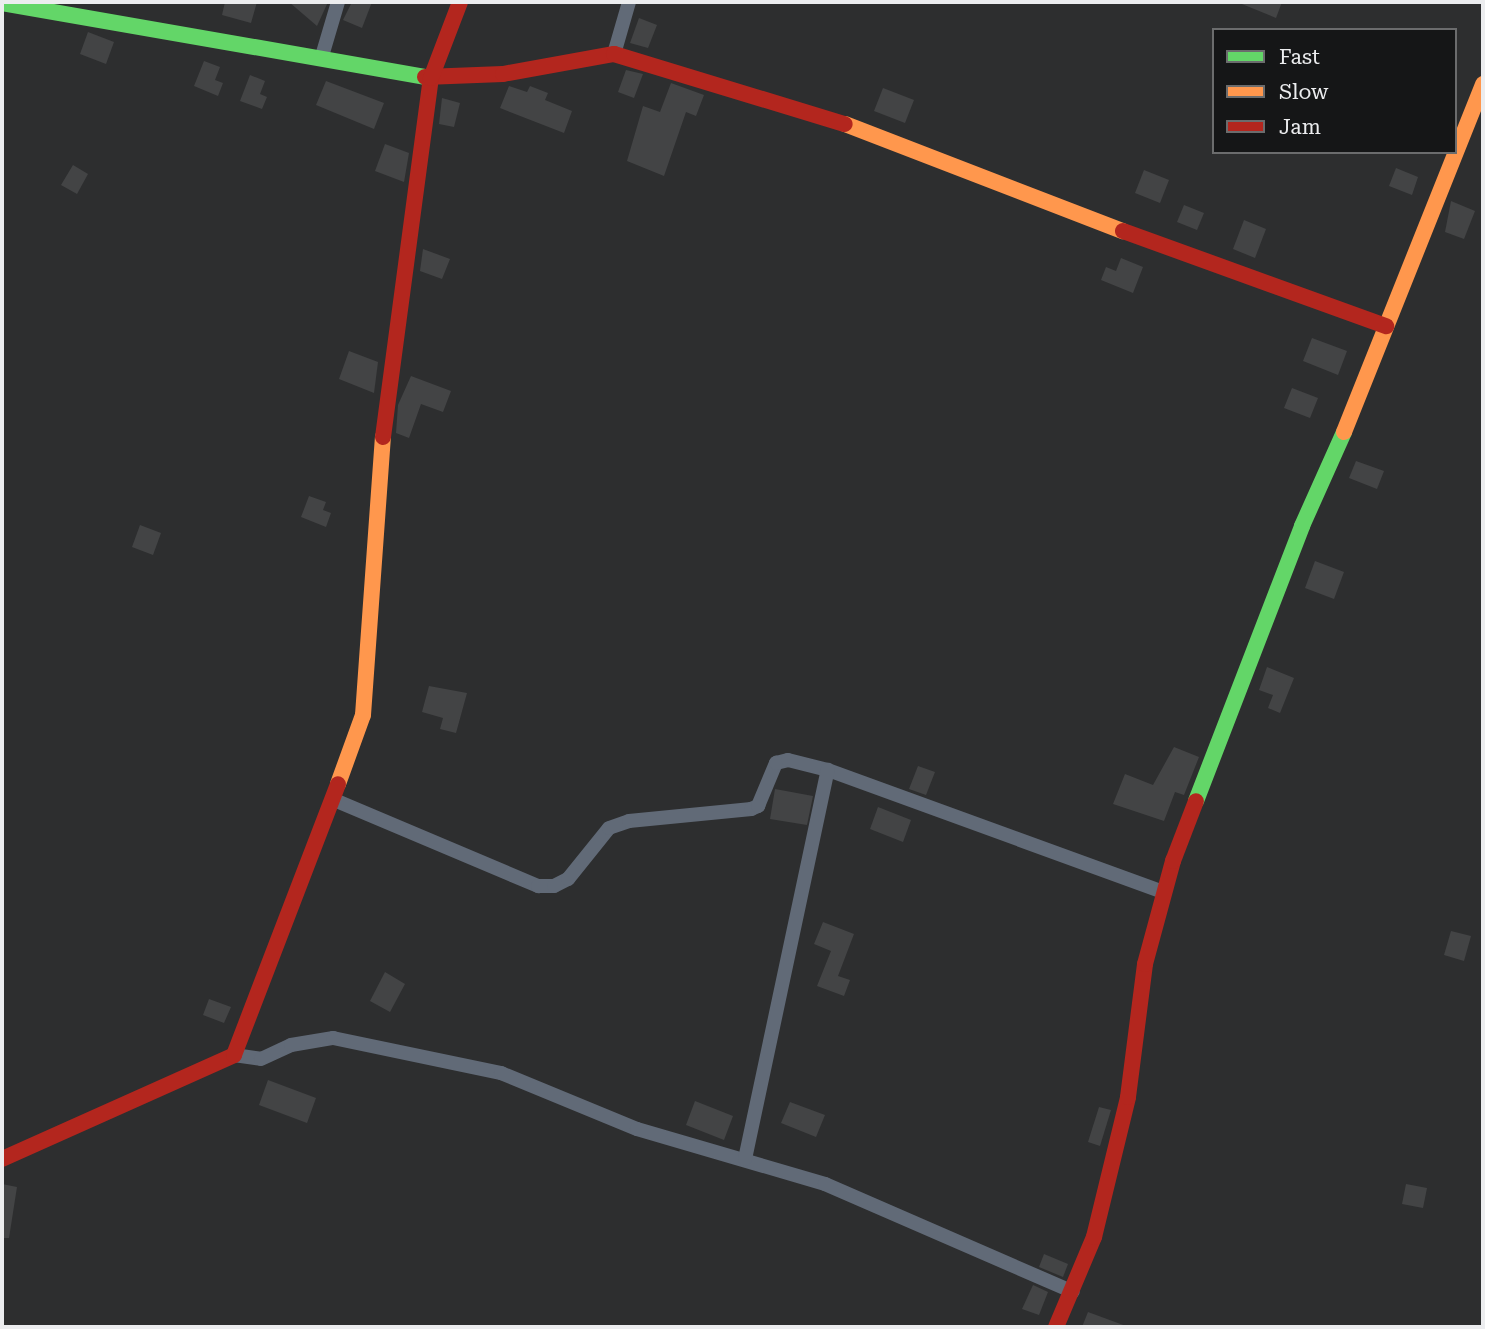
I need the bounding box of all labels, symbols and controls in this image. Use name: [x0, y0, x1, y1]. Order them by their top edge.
legend: [1212, 28, 1457, 154]
text: Fast: [1279, 45, 1320, 69]
text: Slow: [1279, 80, 1328, 104]
text: Jam: [1279, 115, 1321, 139]

